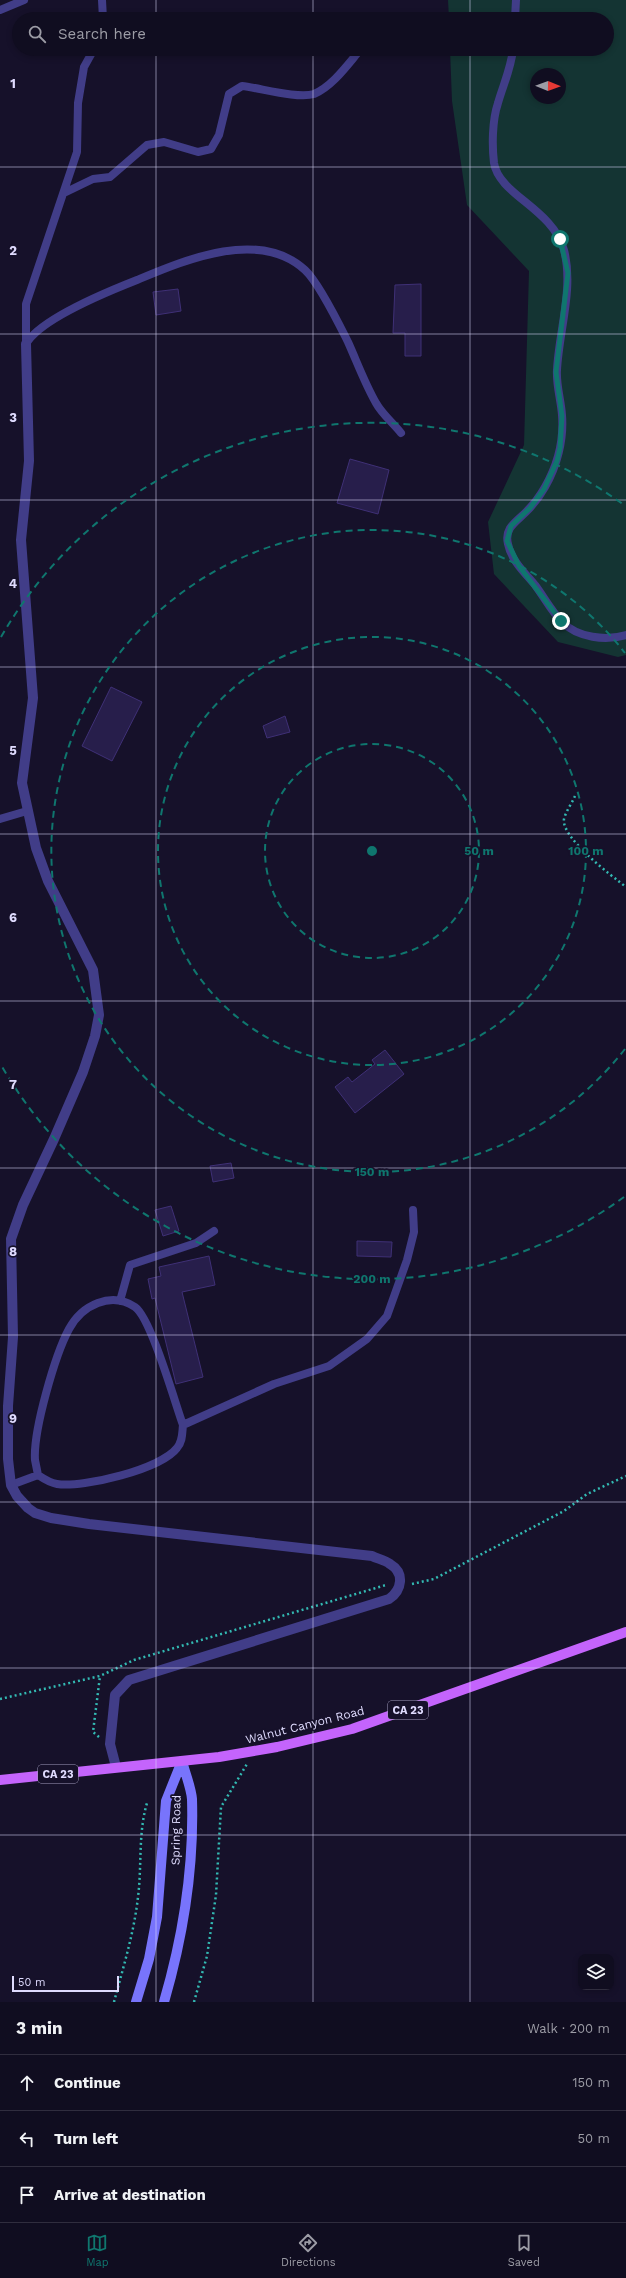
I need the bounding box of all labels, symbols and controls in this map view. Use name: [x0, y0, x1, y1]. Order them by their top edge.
search box: [12, 12, 614, 56]
icon: search: [26, 23, 48, 45]
text: Search here: [58, 25, 146, 43]
north arrow: [530, 68, 566, 104]
text: 1: [10, 76, 16, 91]
route start: [551, 230, 569, 248]
text: 2: [9, 243, 17, 258]
text: 3: [9, 410, 17, 425]
text: 4: [9, 576, 18, 591]
route end: [552, 612, 570, 630]
text: 5: [9, 743, 17, 758]
centre of rings: [365, 844, 379, 858]
text: 50 m: [464, 844, 494, 858]
text: 100 m: [568, 844, 604, 858]
text: 6: [9, 910, 17, 925]
text: 7: [9, 1077, 17, 1092]
text: 150 m: [355, 1165, 389, 1179]
text: 8: [9, 1244, 17, 1259]
text: 200 m: [353, 1272, 391, 1286]
text: 9: [9, 1411, 17, 1426]
road number: CA 23: [388, 1701, 428, 1719]
street label: Walnut Canyon Road: [244, 1703, 366, 1747]
road number: CA 23: [38, 1765, 78, 1783]
street label: Spring Road: [168, 1795, 184, 1865]
map controls: [578, 1954, 614, 1990]
button: layers: [578, 1954, 614, 1990]
scale bar: [12, 1974, 119, 1993]
text: 50 m: [18, 1976, 45, 1989]
text: 3 min: [16, 2018, 62, 2038]
text: Walk · 200 m: [527, 2021, 610, 2036]
icon: ahead: [16, 2072, 38, 2094]
text: Continue: [54, 2074, 121, 2092]
text: 150 m: [572, 2075, 610, 2090]
icon: left: [16, 2128, 38, 2150]
text: Turn left: [54, 2130, 118, 2148]
text: 50 m: [578, 2131, 610, 2146]
icon: arrive: [16, 2184, 38, 2206]
text: Arrive at destination: [54, 2186, 206, 2204]
tab: Map: [86, 2232, 109, 2269]
tab: Directions: [281, 2232, 335, 2269]
tab: Saved: [508, 2232, 540, 2269]

